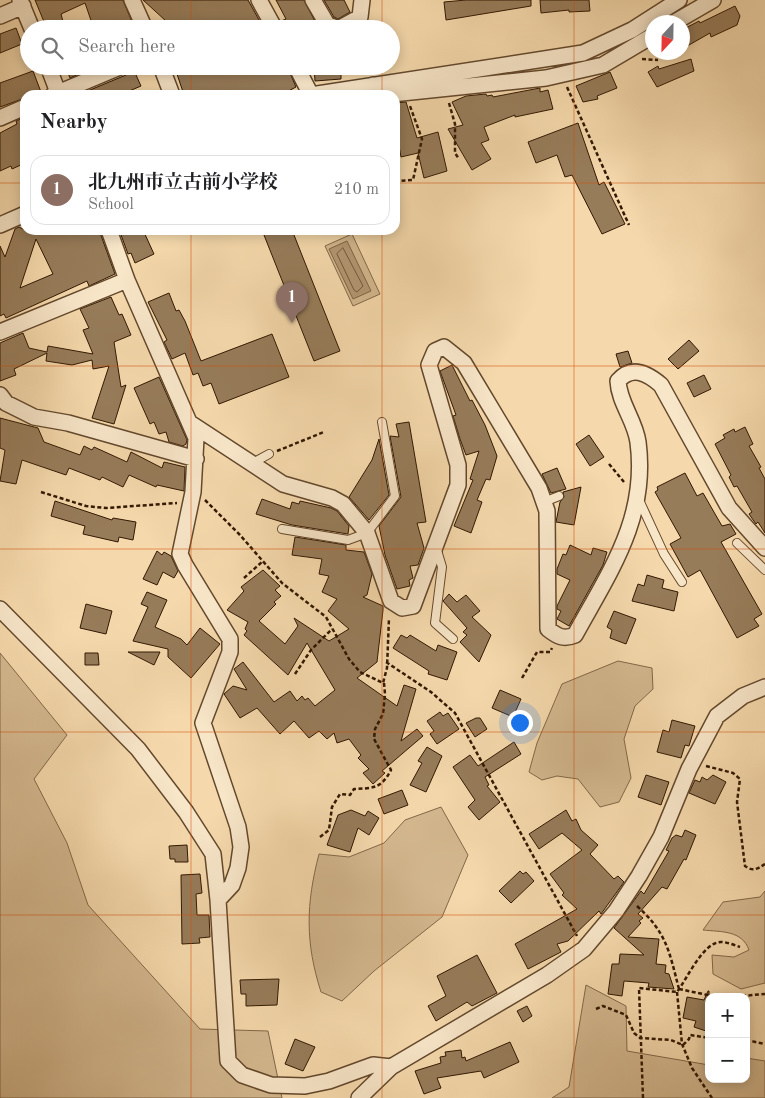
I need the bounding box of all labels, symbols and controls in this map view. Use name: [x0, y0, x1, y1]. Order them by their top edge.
north arrow: [645, 15, 690, 60]
search box: [20, 20, 400, 75]
icon: search: [38, 34, 66, 62]
text: Search here: [78, 38, 175, 57]
text: Nearby: [40, 112, 108, 133]
text: 北九州市立古前小学校: [88, 174, 278, 193]
text: 1: [52, 182, 62, 198]
text: 210 m: [334, 182, 379, 198]
text: School: [88, 197, 134, 213]
pin: 1: [276, 282, 308, 323]
your location: [507, 710, 533, 736]
map controls: [705, 993, 750, 1083]
button: +: [705, 993, 750, 1038]
button: −: [705, 1038, 750, 1083]

